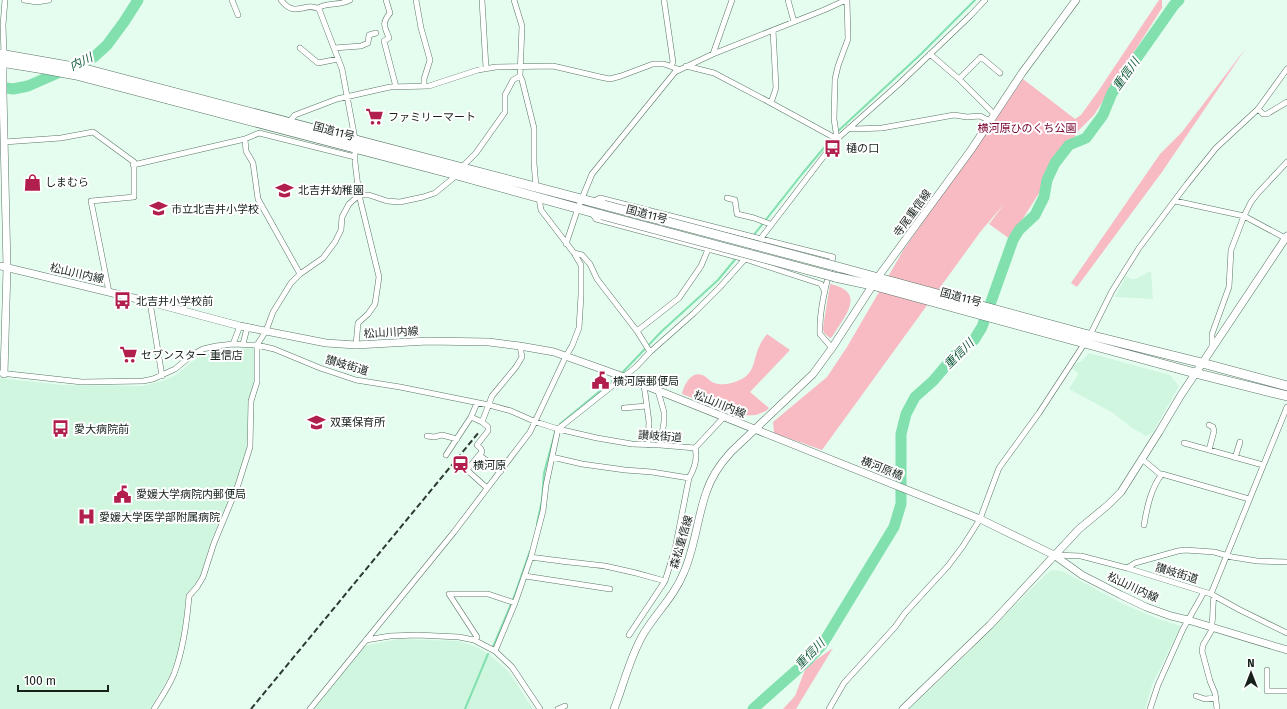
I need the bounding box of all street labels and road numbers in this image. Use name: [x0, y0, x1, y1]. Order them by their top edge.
street label: 国道11号: [312, 120, 356, 143]
street label: 寺尾重信線: [891, 187, 934, 239]
street label: 国道11号: [625, 203, 669, 226]
street label: 松山川内線: [49, 261, 105, 286]
street label: 国道11号: [939, 286, 983, 309]
street label: 松山川内線: [363, 325, 419, 340]
street label: 讃岐街道: [324, 353, 370, 378]
street label: 松山川内線: [692, 388, 748, 421]
street label: 讃岐街道: [638, 428, 682, 445]
street label: 横河原橋: [859, 454, 905, 483]
street label: 森松重信線: [668, 514, 695, 570]
street label: 讃岐街道: [1154, 561, 1200, 586]
street label: 松山川内線: [1105, 570, 1160, 605]

